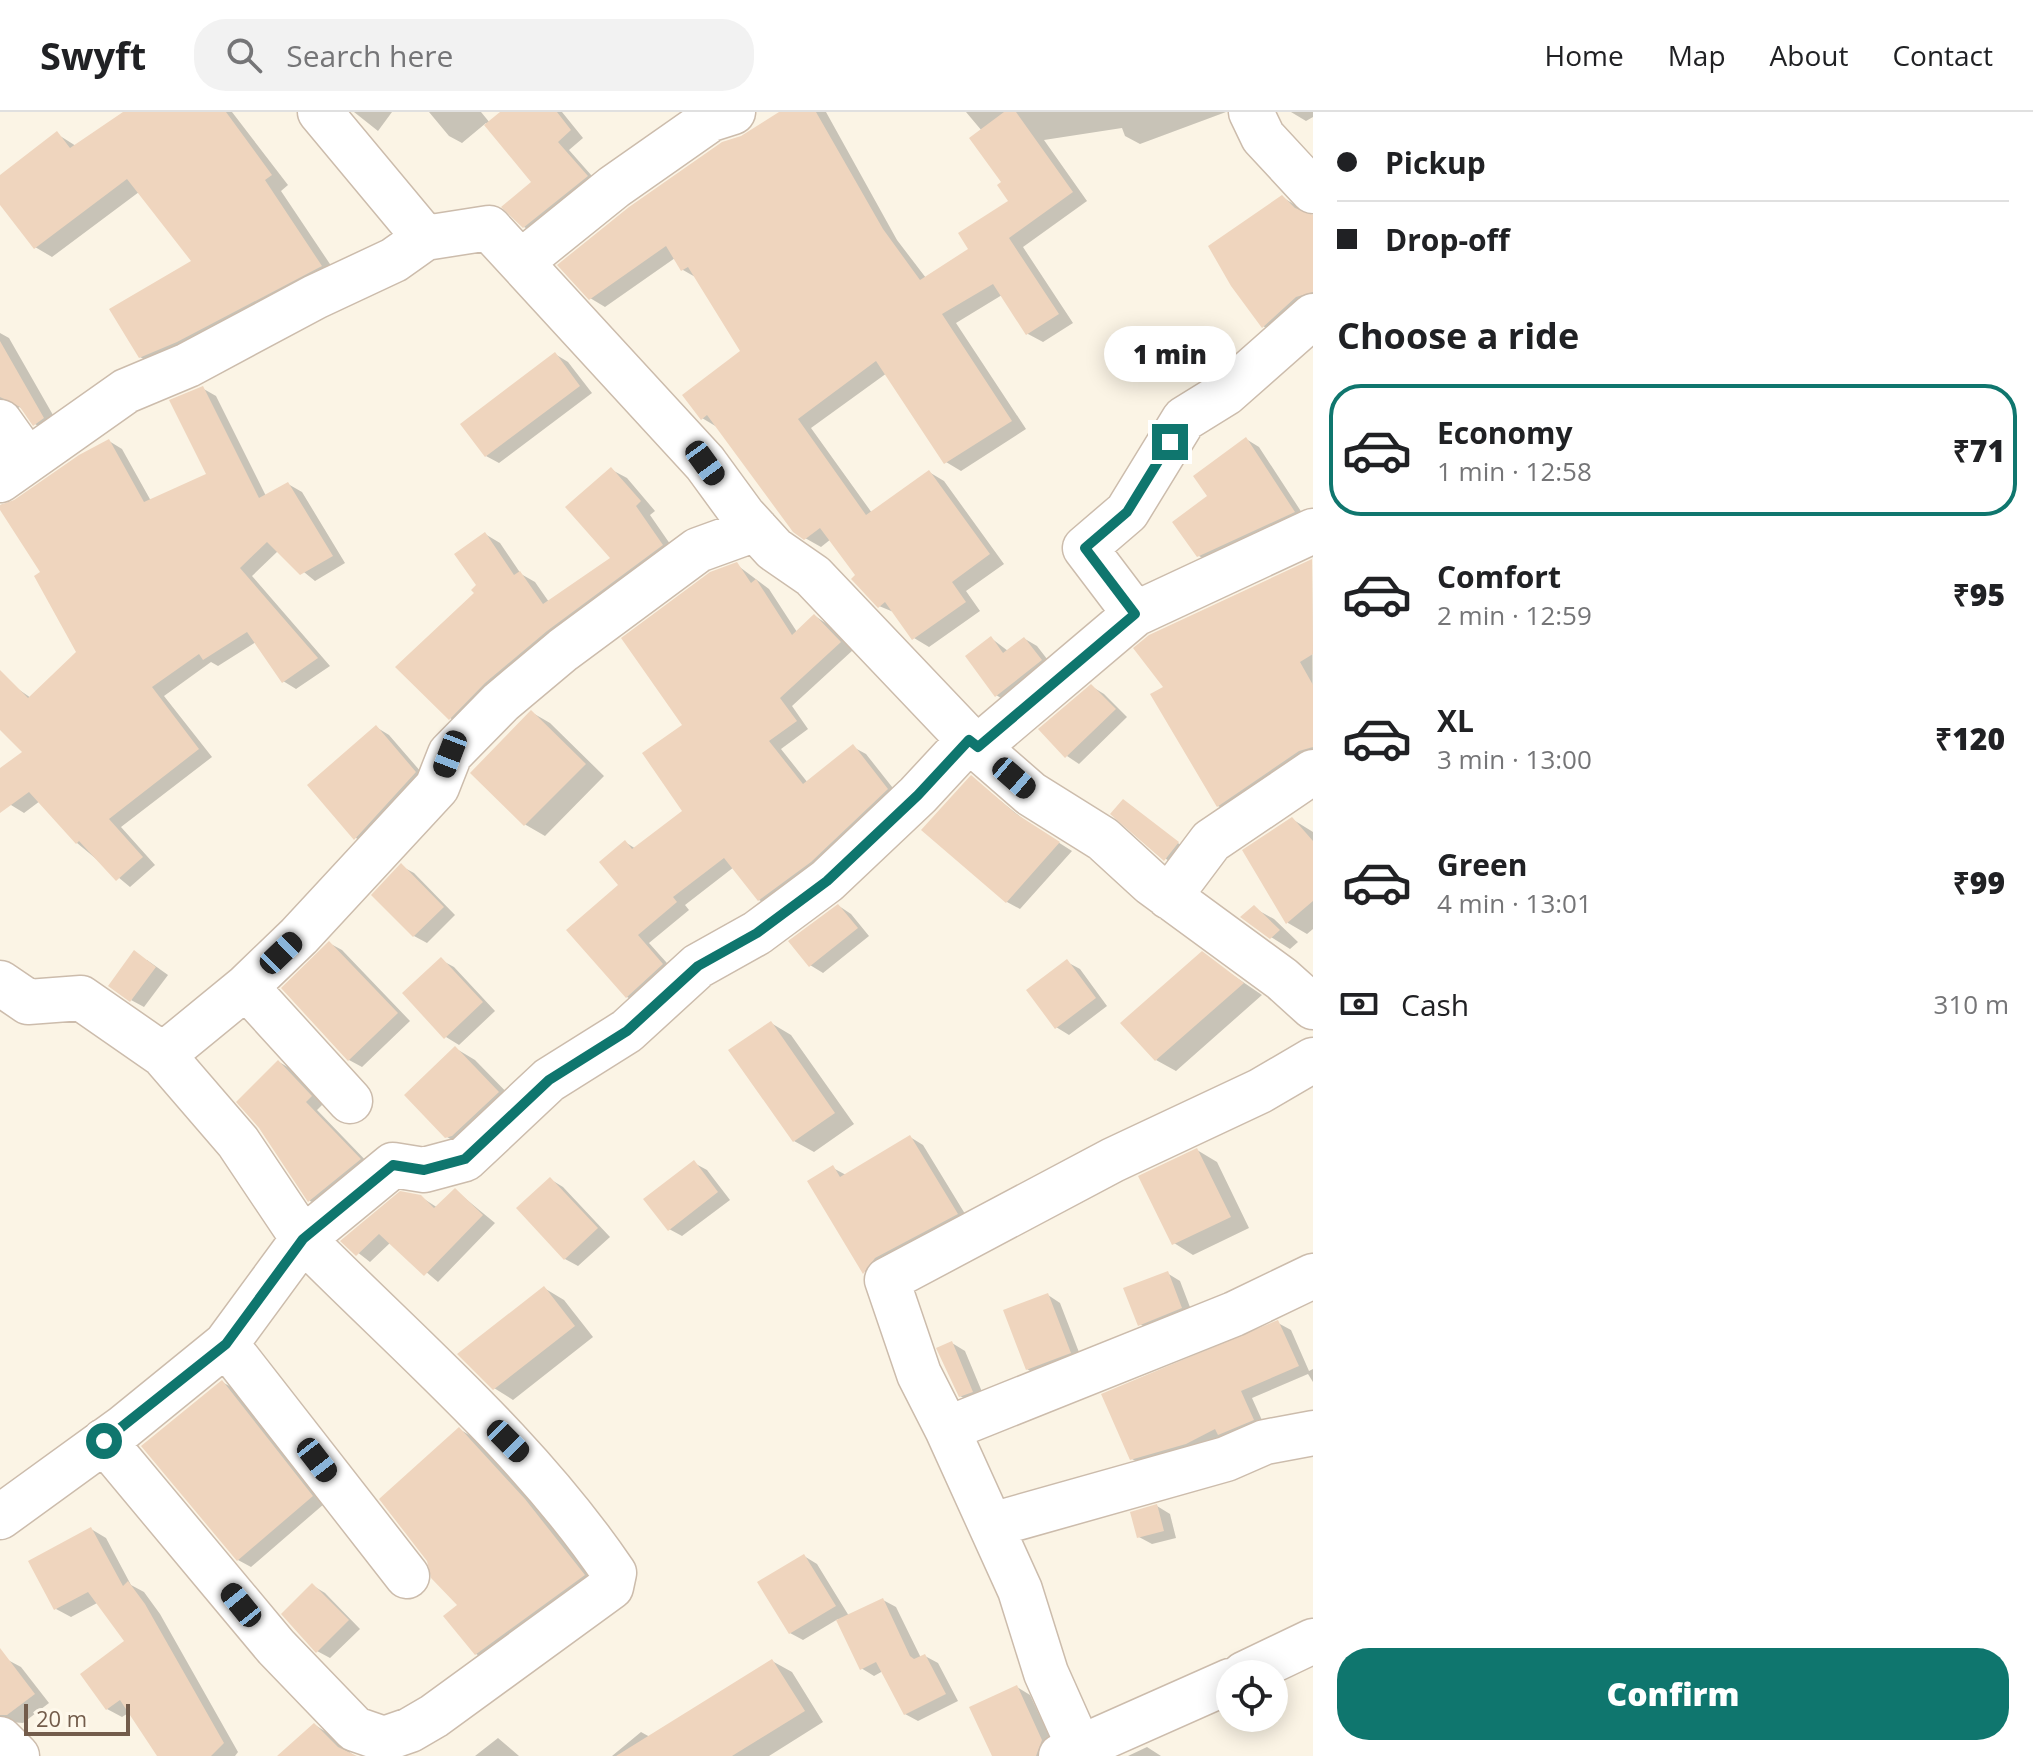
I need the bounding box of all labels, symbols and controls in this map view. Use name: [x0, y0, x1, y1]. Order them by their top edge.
search box: [194, 19, 754, 91]
text: Swyft: [40, 29, 146, 81]
icon: search: [222, 33, 266, 77]
text: Search here: [286, 35, 453, 76]
text: Home: [1545, 36, 1624, 74]
text: Map: [1668, 36, 1726, 74]
text: About: [1770, 36, 1848, 74]
text: Contact: [1892, 36, 1993, 74]
text: Pickup: [1385, 142, 1486, 183]
text: Drop-off: [1385, 219, 1510, 260]
text: Choose a ride: [1337, 311, 1579, 360]
callout: 1 min: [1104, 326, 1236, 382]
text: 1 min: [1133, 336, 1207, 372]
text: Economy: [1437, 412, 1573, 453]
icon: car: [1341, 414, 1413, 486]
route end: [1152, 424, 1188, 460]
text: ₹71: [1953, 430, 2005, 471]
car: [681, 437, 729, 489]
text: 1 min · 12:58: [1437, 453, 1592, 489]
text: Comfort: [1437, 556, 1561, 597]
icon: car: [1341, 558, 1413, 630]
text: ₹95: [1953, 574, 2005, 615]
text: 2 min · 12:59: [1437, 597, 1592, 633]
text: XL: [1437, 700, 1474, 741]
icon: car: [1341, 702, 1413, 774]
text: ₹120: [1935, 718, 2005, 759]
car: [430, 727, 470, 781]
text: 3 min · 13:00: [1437, 741, 1592, 777]
car: [988, 753, 1040, 803]
text: Green: [1437, 844, 1528, 885]
icon: car: [1341, 846, 1413, 918]
text: ₹99: [1953, 862, 2005, 903]
text: 4 min · 13:01: [1437, 885, 1592, 921]
car: [255, 928, 307, 978]
icon: cash: [1337, 982, 1381, 1026]
text: Cash: [1401, 984, 1469, 1025]
text: 310 m: [1934, 986, 2009, 1022]
car: [483, 1416, 533, 1466]
route start: [86, 1423, 122, 1459]
car: [293, 1434, 341, 1486]
car: [217, 1579, 265, 1631]
button: Confirm: [1337, 1648, 2009, 1740]
map controls: [1216, 1660, 1288, 1732]
button: locate: [1216, 1660, 1288, 1732]
scale bar: [24, 1700, 130, 1736]
text: 20 m: [36, 1703, 87, 1733]

